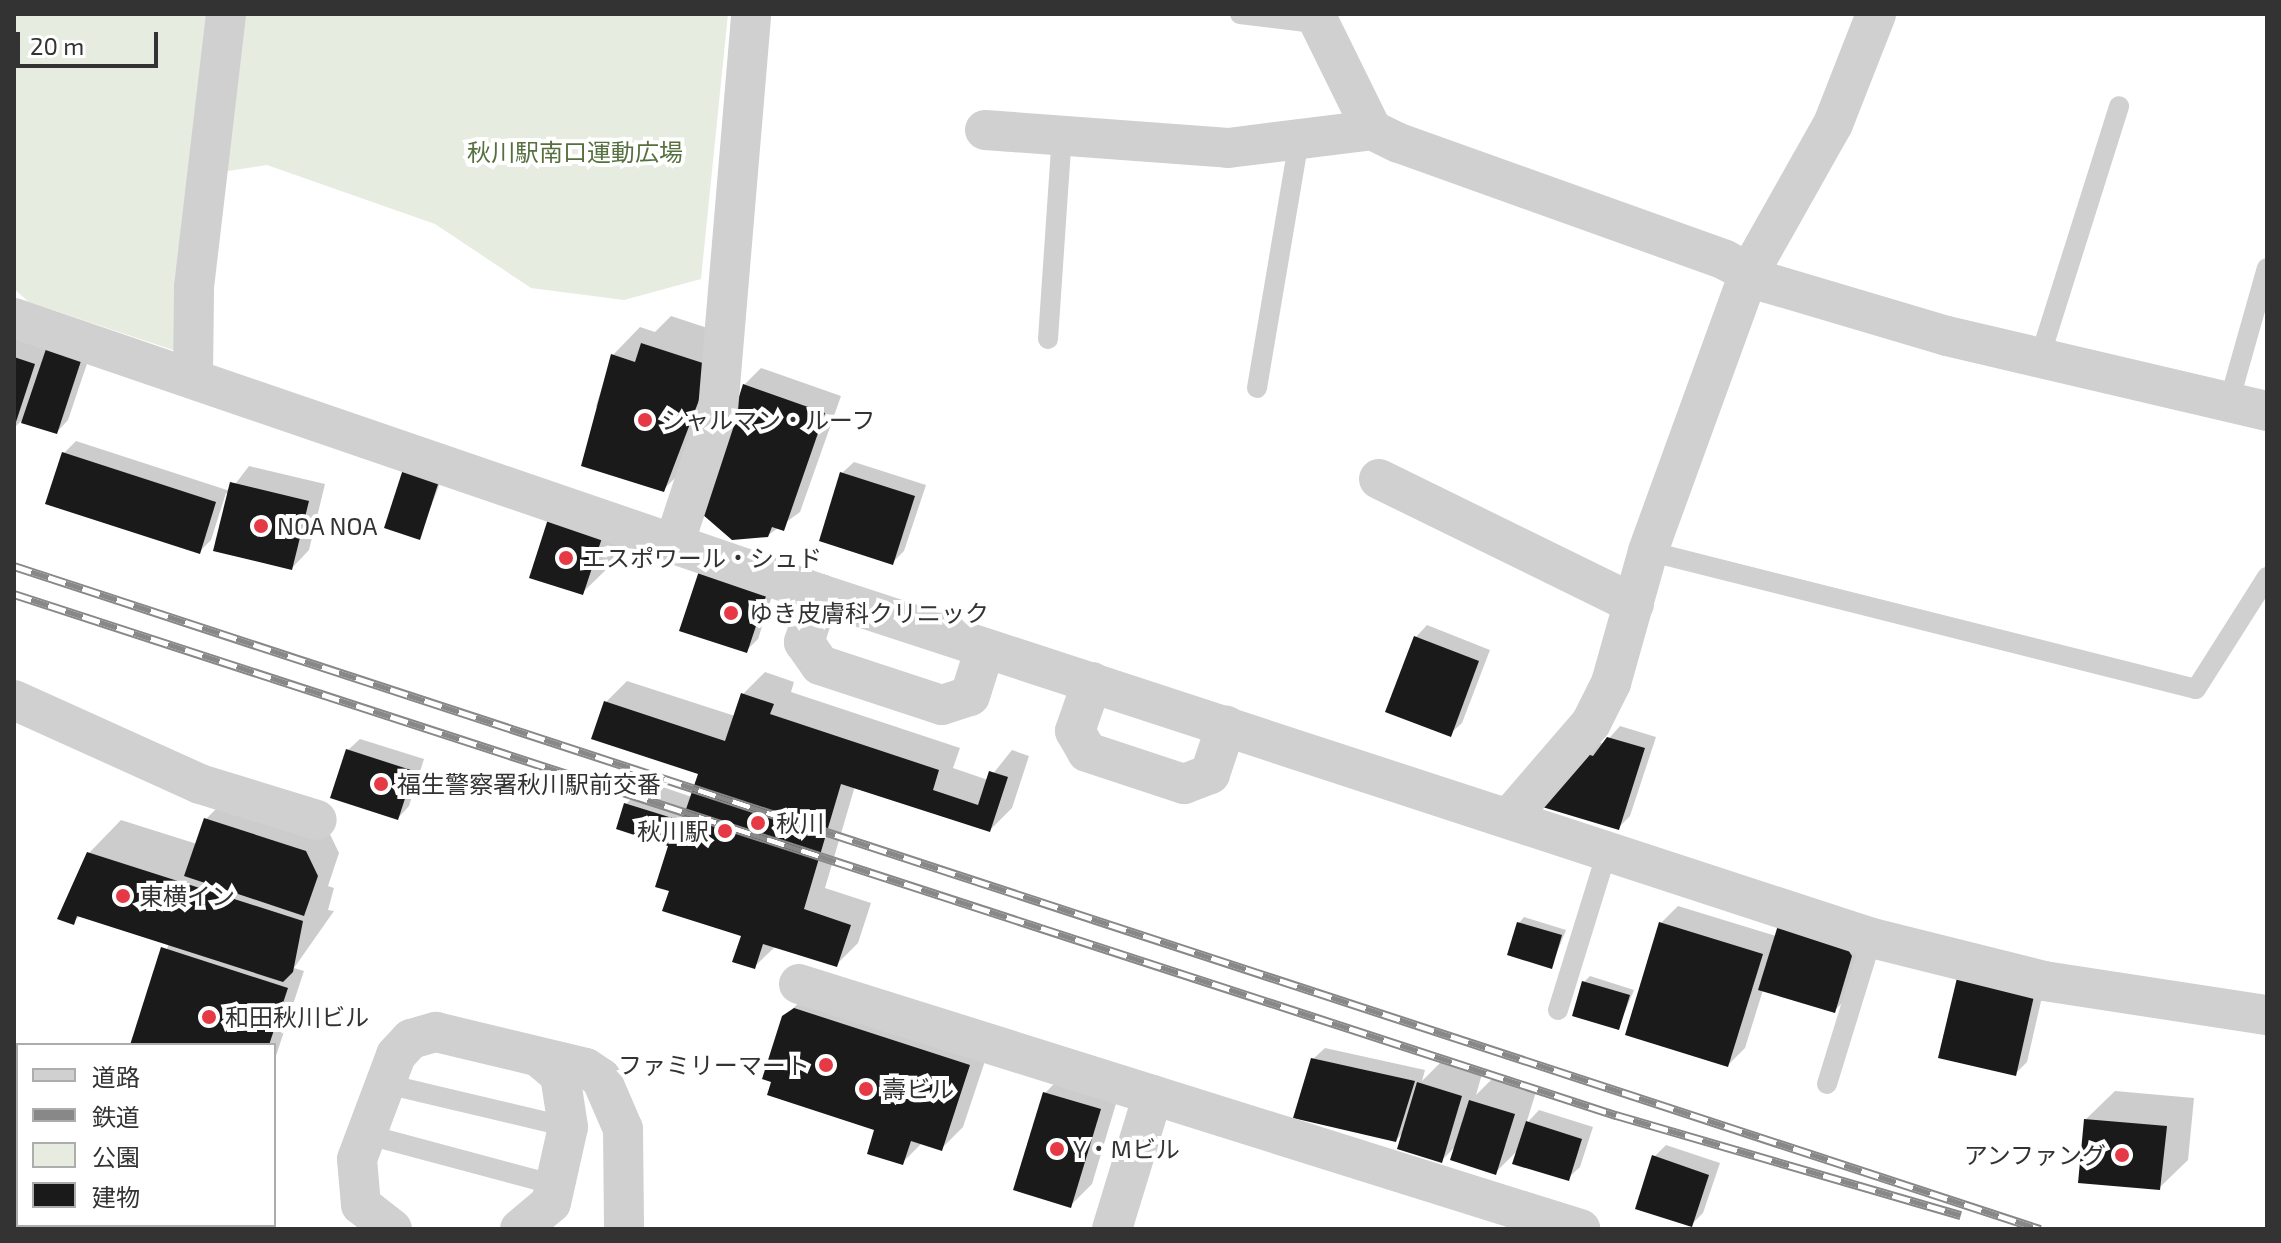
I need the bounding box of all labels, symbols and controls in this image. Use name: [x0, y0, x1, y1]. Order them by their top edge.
scale bar: [20, 16, 162, 66]
text: 20 m: [30, 31, 84, 60]
park label: 秋川駅南口運動広場: [467, 138, 683, 166]
place label: シャルマン・ルーフ: [661, 406, 877, 434]
marker: シャルマン・ルーフ: [636, 411, 654, 429]
place label: NOA NOA: [277, 512, 378, 540]
marker: NOA NOA: [252, 517, 270, 535]
place label: エスポワール・シュド: [582, 544, 822, 572]
marker: エスポワール・シュド: [557, 549, 575, 567]
place label: ゆき皮膚科クリニック: [749, 599, 989, 627]
marker: ゆき皮膚科クリニック: [720, 602, 742, 624]
place label: 福生警察署秋川駅前交番: [397, 770, 661, 798]
marker: 福生警察署秋川駅前交番: [372, 775, 390, 793]
place label: 秋川: [776, 809, 824, 837]
marker: 秋川: [747, 812, 769, 834]
place label: 秋川駅: [637, 817, 709, 845]
marker: 秋川駅: [716, 822, 734, 840]
place label: 東横イン: [139, 882, 235, 910]
marker: 東横イン: [114, 887, 132, 905]
place label: 和田秋川ビル: [225, 1003, 369, 1031]
marker: 和田秋川ビル: [200, 1008, 218, 1026]
legend: [16, 1043, 276, 1227]
place label: ファミリーマート: [618, 1051, 810, 1079]
marker: ファミリーマート: [817, 1056, 835, 1074]
text: 道路: [92, 1062, 140, 1091]
place label: 壽ビル: [882, 1075, 954, 1103]
marker: 壽ビル: [857, 1080, 875, 1098]
text: 鉄道: [92, 1102, 140, 1131]
place label: Y・Mビル: [1073, 1135, 1180, 1163]
marker: Y・Mビル: [1048, 1140, 1066, 1158]
place label: アンファング: [1962, 1141, 2106, 1169]
text: 公園: [92, 1142, 140, 1171]
marker: アンファング: [2113, 1146, 2131, 1164]
text: 建物: [92, 1182, 140, 1211]

